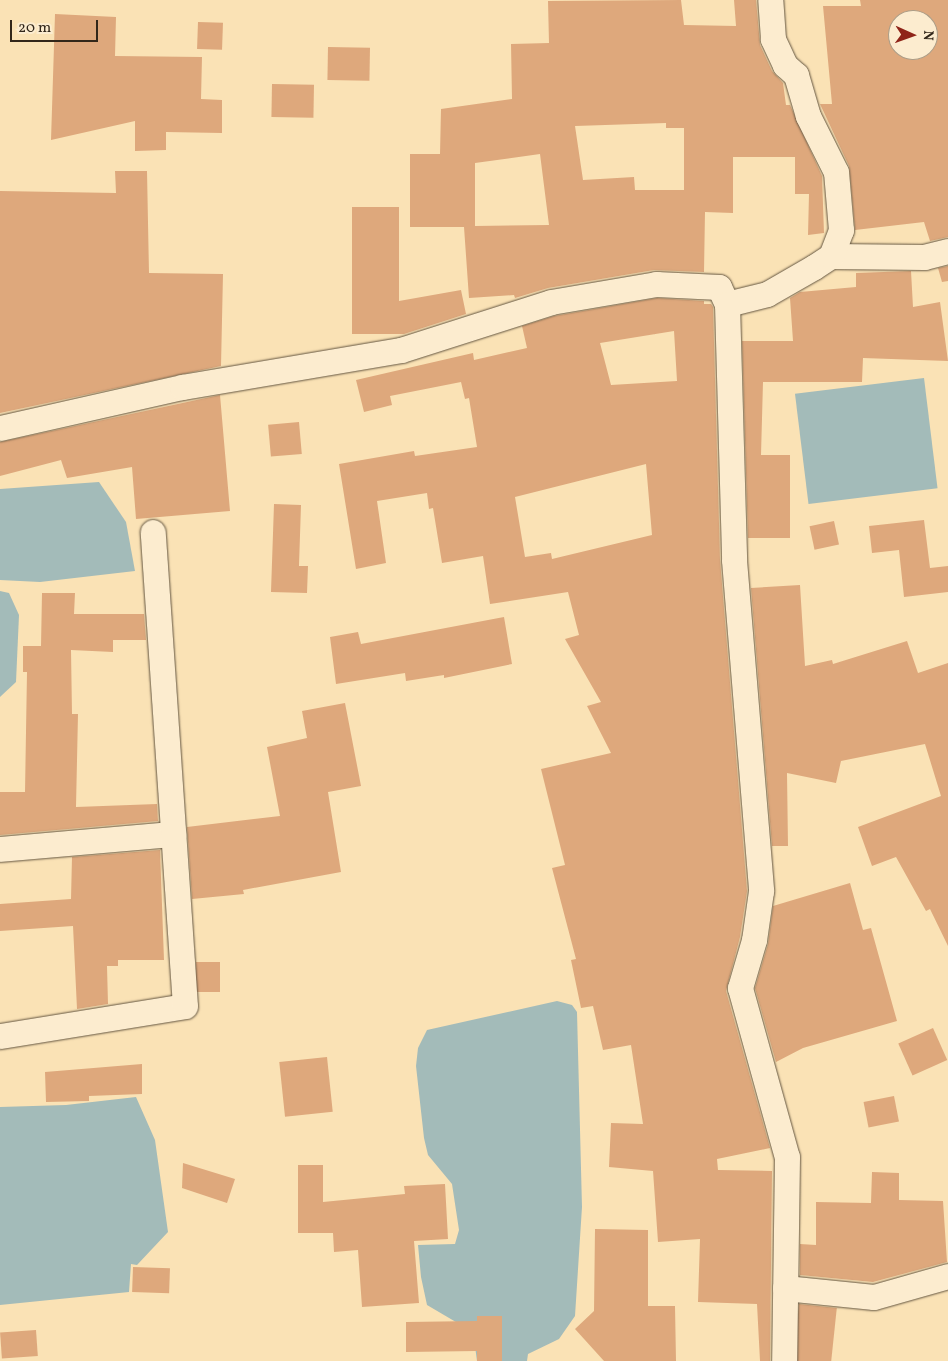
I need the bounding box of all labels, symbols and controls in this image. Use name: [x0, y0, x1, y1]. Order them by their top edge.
scale bar: [12, 10, 100, 42]
north arrow: [888, 10, 938, 60]
text: 20 m: [18, 18, 51, 39]
text: N: [918, 30, 937, 41]

